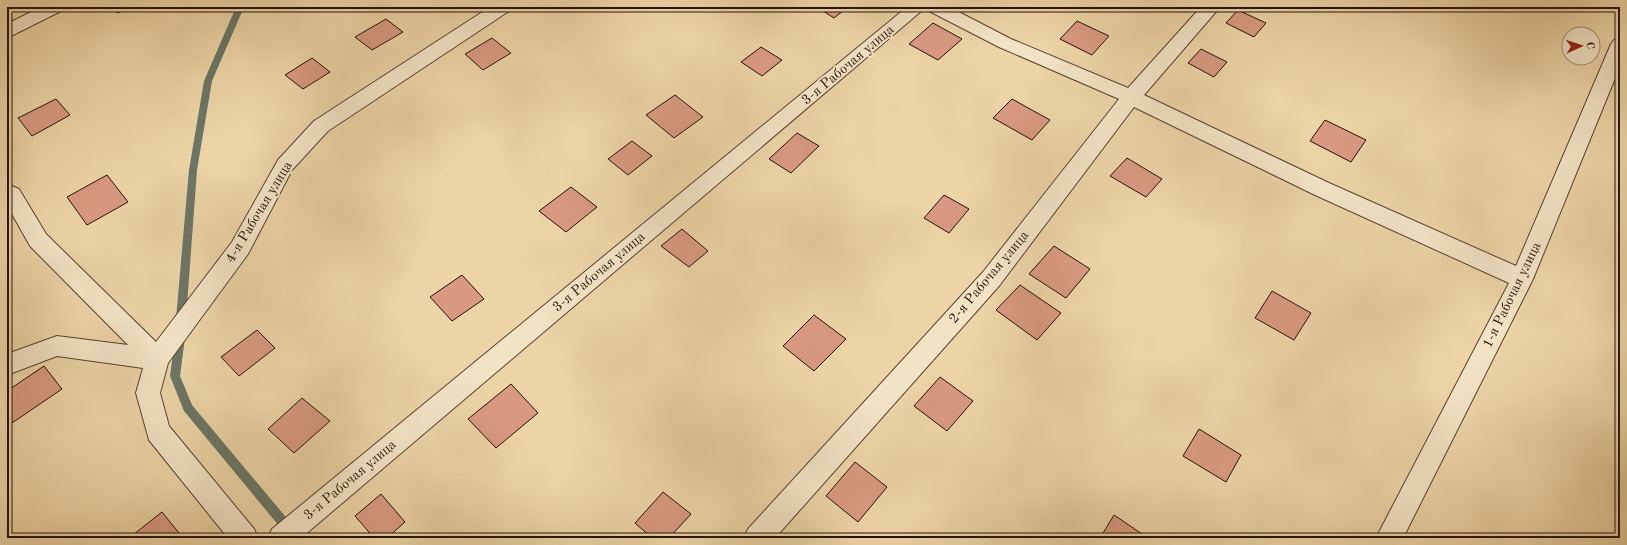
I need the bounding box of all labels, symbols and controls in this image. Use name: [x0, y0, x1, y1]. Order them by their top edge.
street label: 3-я Рабочая улица: [799, 22, 897, 108]
north arrow: [1561, 26, 1601, 66]
text: С: [1584, 42, 1595, 49]
street label: 4-я Рабочая улица: [223, 159, 295, 265]
street label: 2-я Рабочая улица: [946, 228, 1032, 326]
street label: 3-я Рабочая улица: [550, 229, 648, 315]
street label: 1-я Рабочая улица: [1480, 240, 1544, 350]
street label: 3-я Рабочая улица: [301, 437, 399, 523]

